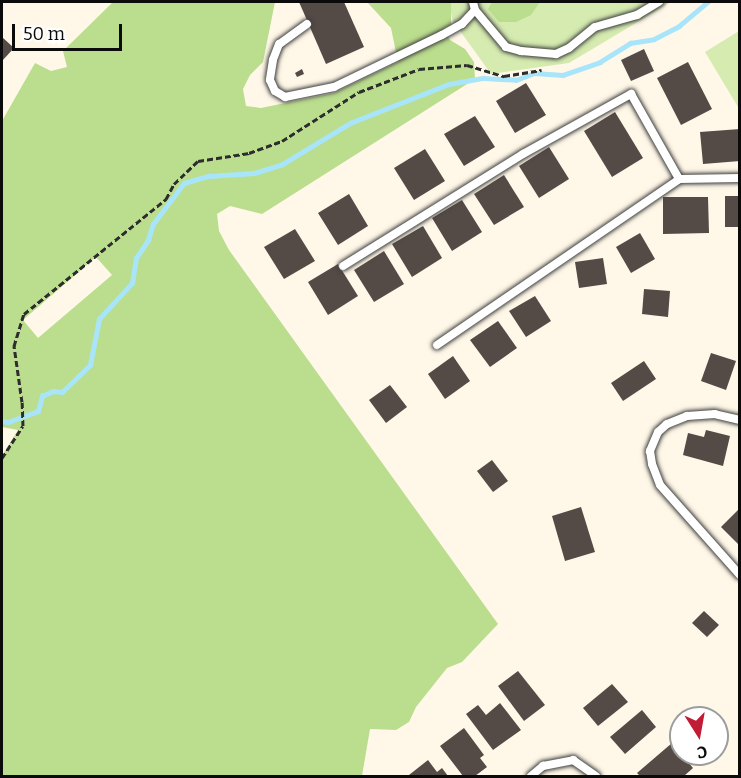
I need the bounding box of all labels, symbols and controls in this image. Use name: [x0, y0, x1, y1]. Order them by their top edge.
scale bar: [15, 12, 124, 50]
text: 50 m: [23, 23, 65, 45]
north arrow: [669, 706, 729, 766]
text: С: [695, 742, 709, 762]

